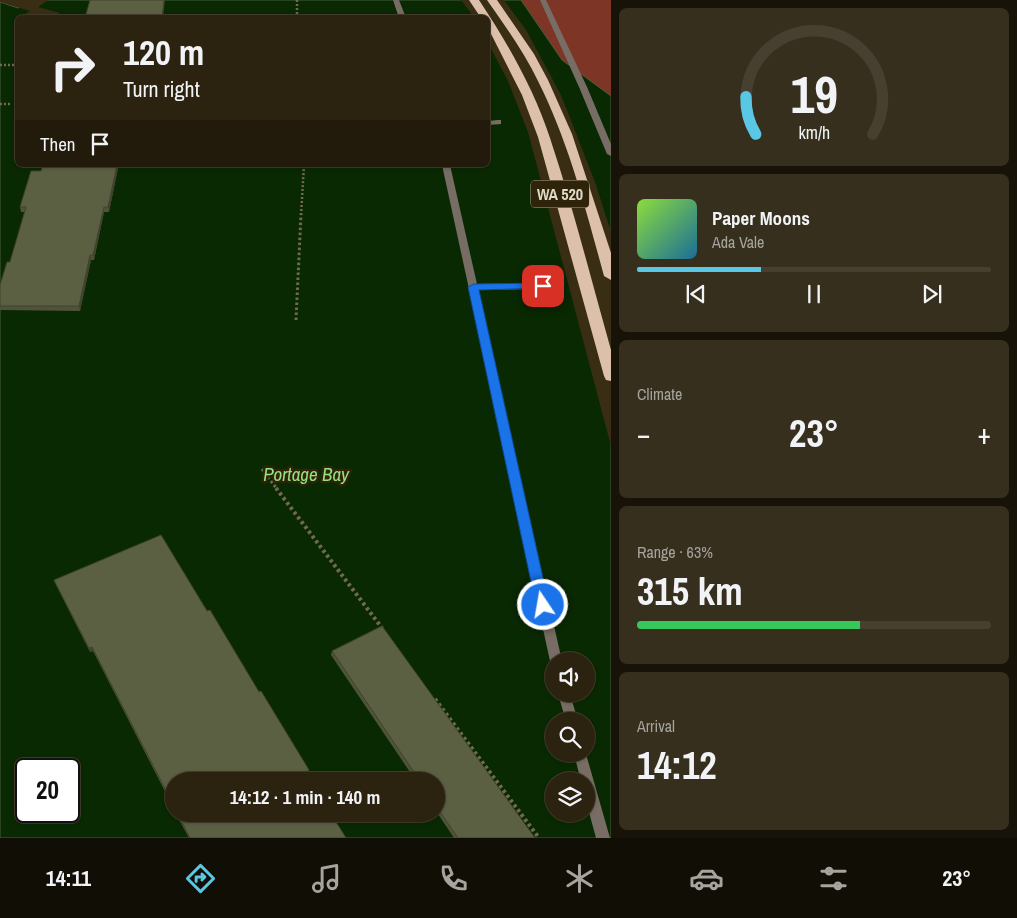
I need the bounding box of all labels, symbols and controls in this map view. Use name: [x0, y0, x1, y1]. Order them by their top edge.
text: 120 m: [123, 29, 204, 76]
icon: right: [40, 35, 105, 100]
text: 19: [790, 59, 838, 129]
text: Turn right: [123, 74, 200, 104]
text: km/h: [798, 121, 830, 145]
icon: arrive: [86, 130, 114, 158]
text: Then: [40, 131, 76, 157]
road number: WA 520: [531, 180, 589, 208]
text: Paper Moons: [712, 205, 810, 231]
text: Ada Vale: [712, 231, 764, 253]
pin: [522, 265, 564, 307]
icon: arrive: [529, 272, 557, 300]
icon: previous: [682, 280, 710, 308]
icon: pause: [800, 280, 828, 308]
icon: next: [918, 280, 946, 308]
text: Climate: [637, 383, 682, 405]
text: 23°: [789, 408, 839, 459]
text: −: [637, 415, 650, 453]
text: +: [978, 415, 991, 453]
water label: Portage Bay: [263, 461, 350, 487]
text: Range · 63%: [637, 541, 713, 563]
text: 315 km: [637, 566, 743, 617]
position arrow: [516, 578, 568, 630]
map controls: [545, 652, 595, 822]
button: sound: [545, 652, 595, 702]
button: search: [545, 712, 595, 762]
text: Arrival: [637, 715, 675, 737]
text: 14:12: [637, 740, 717, 791]
speed limit sign: 20: [15, 758, 80, 823]
button: layers: [545, 772, 595, 822]
text: 14:12 · 1 min · 140 m: [230, 784, 380, 810]
icon: directions: [183, 861, 218, 896]
icon: music: [309, 861, 344, 896]
icon: phone: [436, 861, 471, 896]
icon: climate: [562, 861, 597, 896]
icon: car: [689, 861, 724, 896]
icon: filters: [816, 861, 851, 896]
text: 14:11: [46, 863, 91, 893]
text: 23°: [942, 863, 971, 893]

